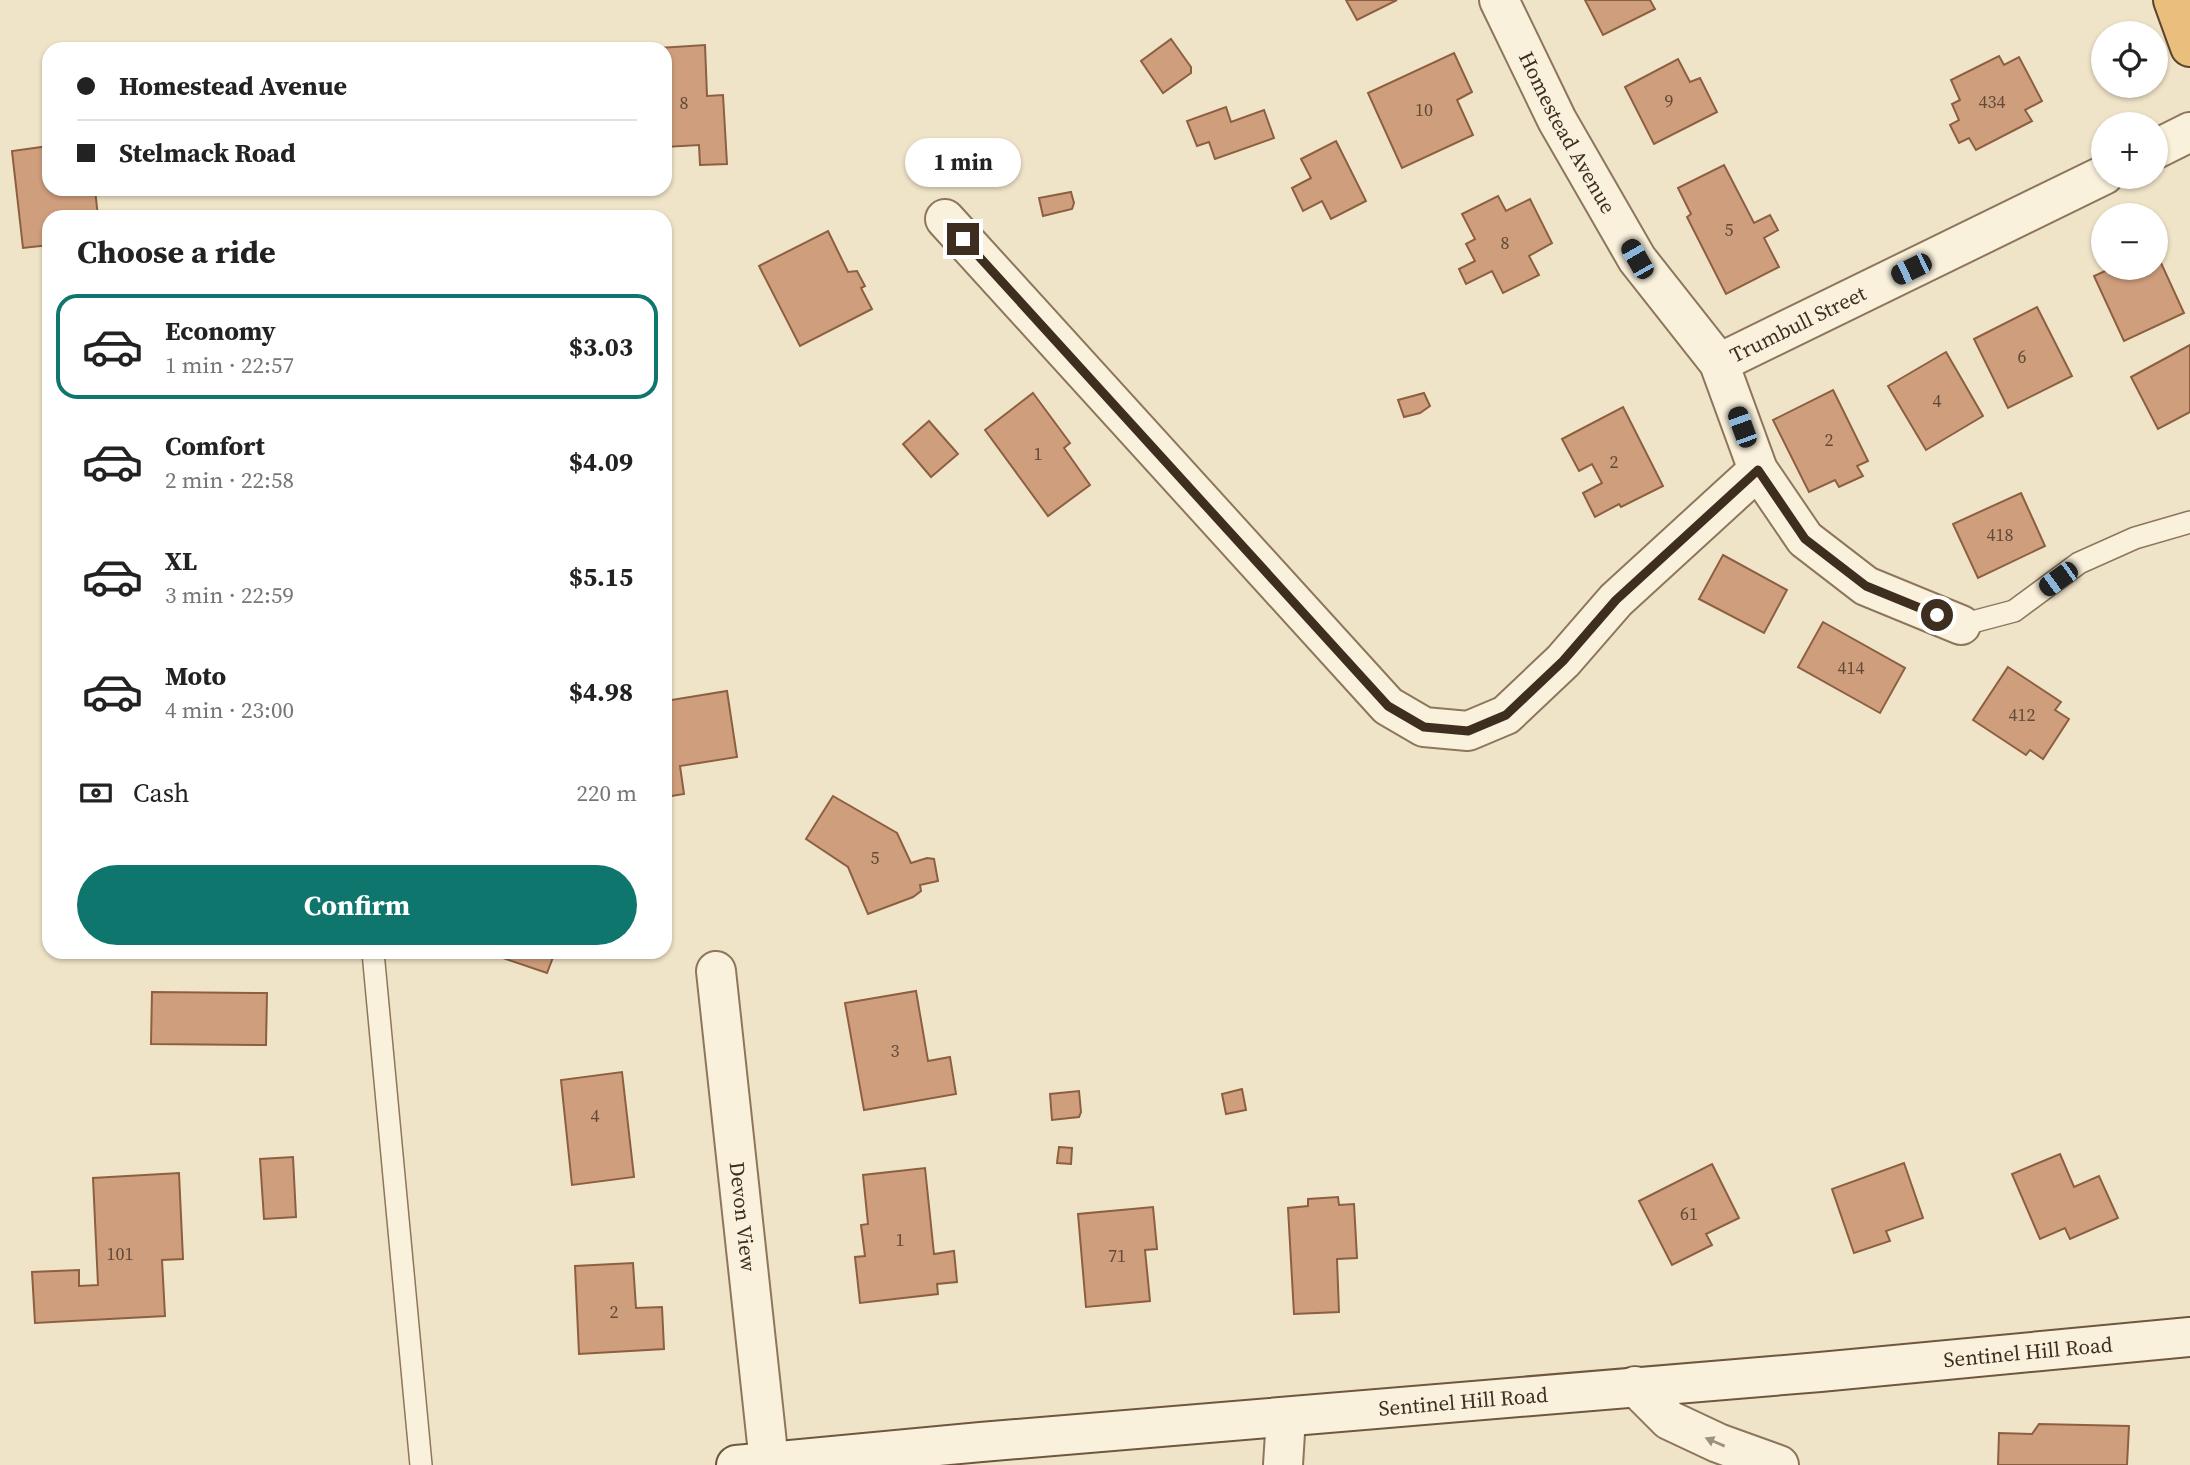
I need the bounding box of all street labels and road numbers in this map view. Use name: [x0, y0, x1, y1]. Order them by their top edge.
street label: Homestead Avenue: [1512, 46, 1623, 219]
street label: Trumbull Street: [1725, 278, 1871, 369]
street label: Devon View: [723, 1160, 763, 1273]
street label: Sentinel Hill Road: [1942, 1329, 2114, 1374]
street label: Sentinel Hill Road: [1378, 1380, 1549, 1423]

